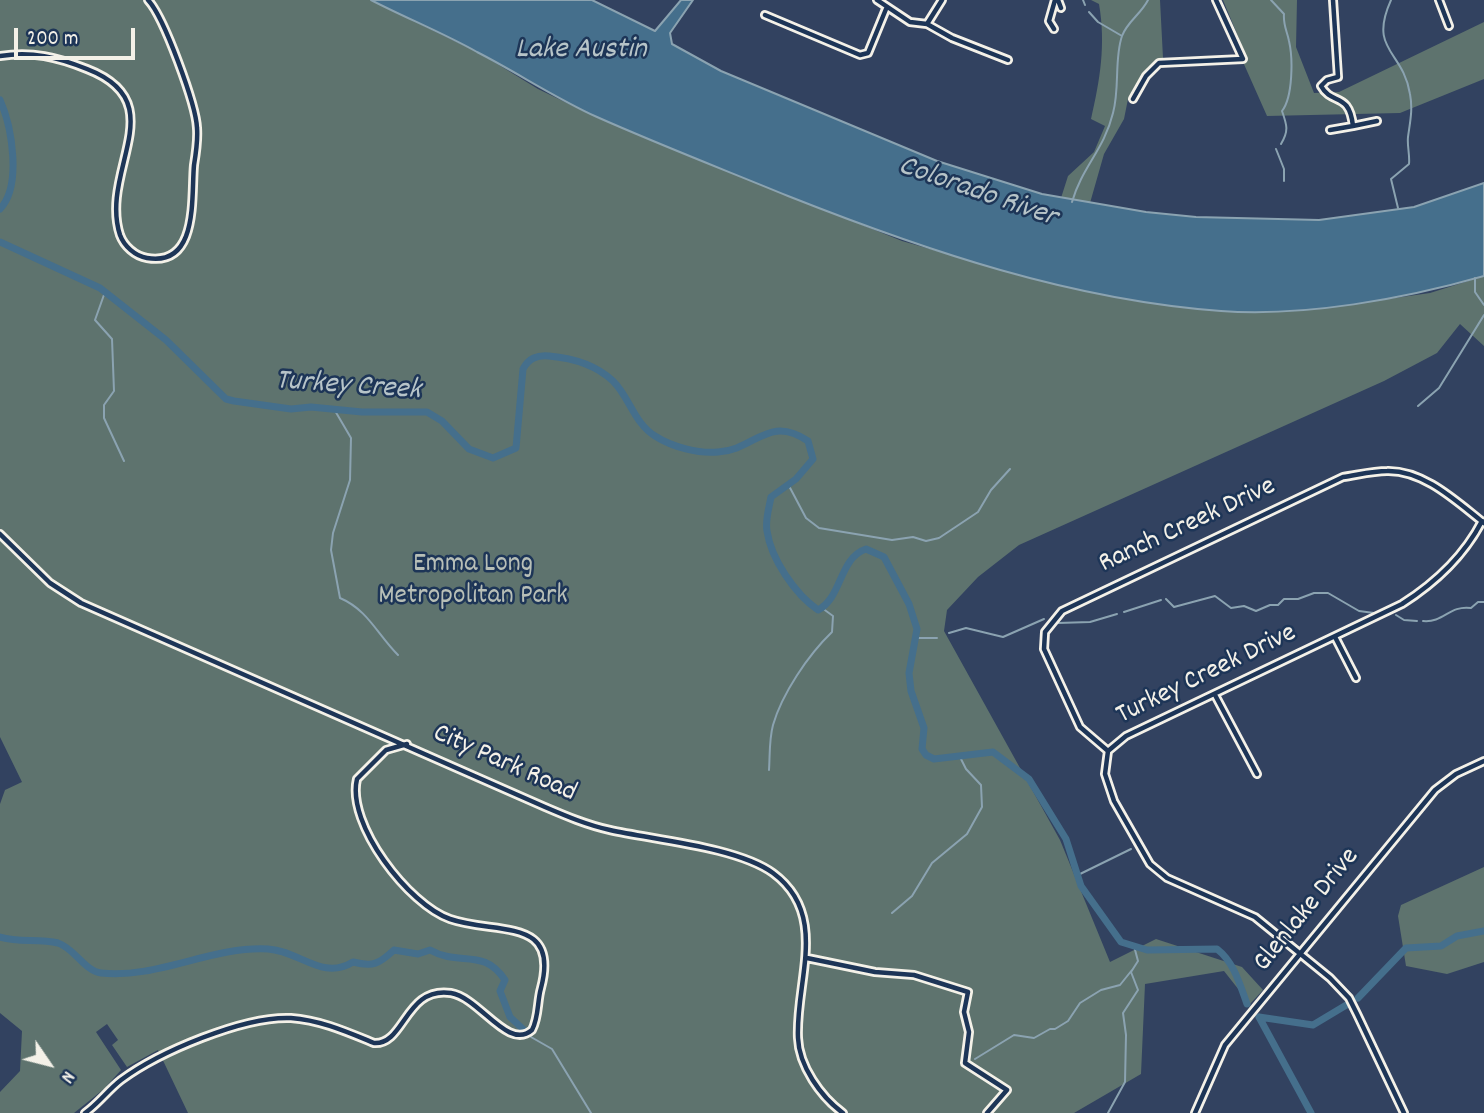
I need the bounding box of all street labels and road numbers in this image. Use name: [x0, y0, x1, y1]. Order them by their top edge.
street label: Ranch Creek Drive: [1094, 471, 1282, 583]
street label: Turkey Creek Drive: [1112, 618, 1302, 734]
street label: City Park Road: [427, 718, 581, 812]
street label: Glenlake Drive: [1248, 842, 1368, 980]

